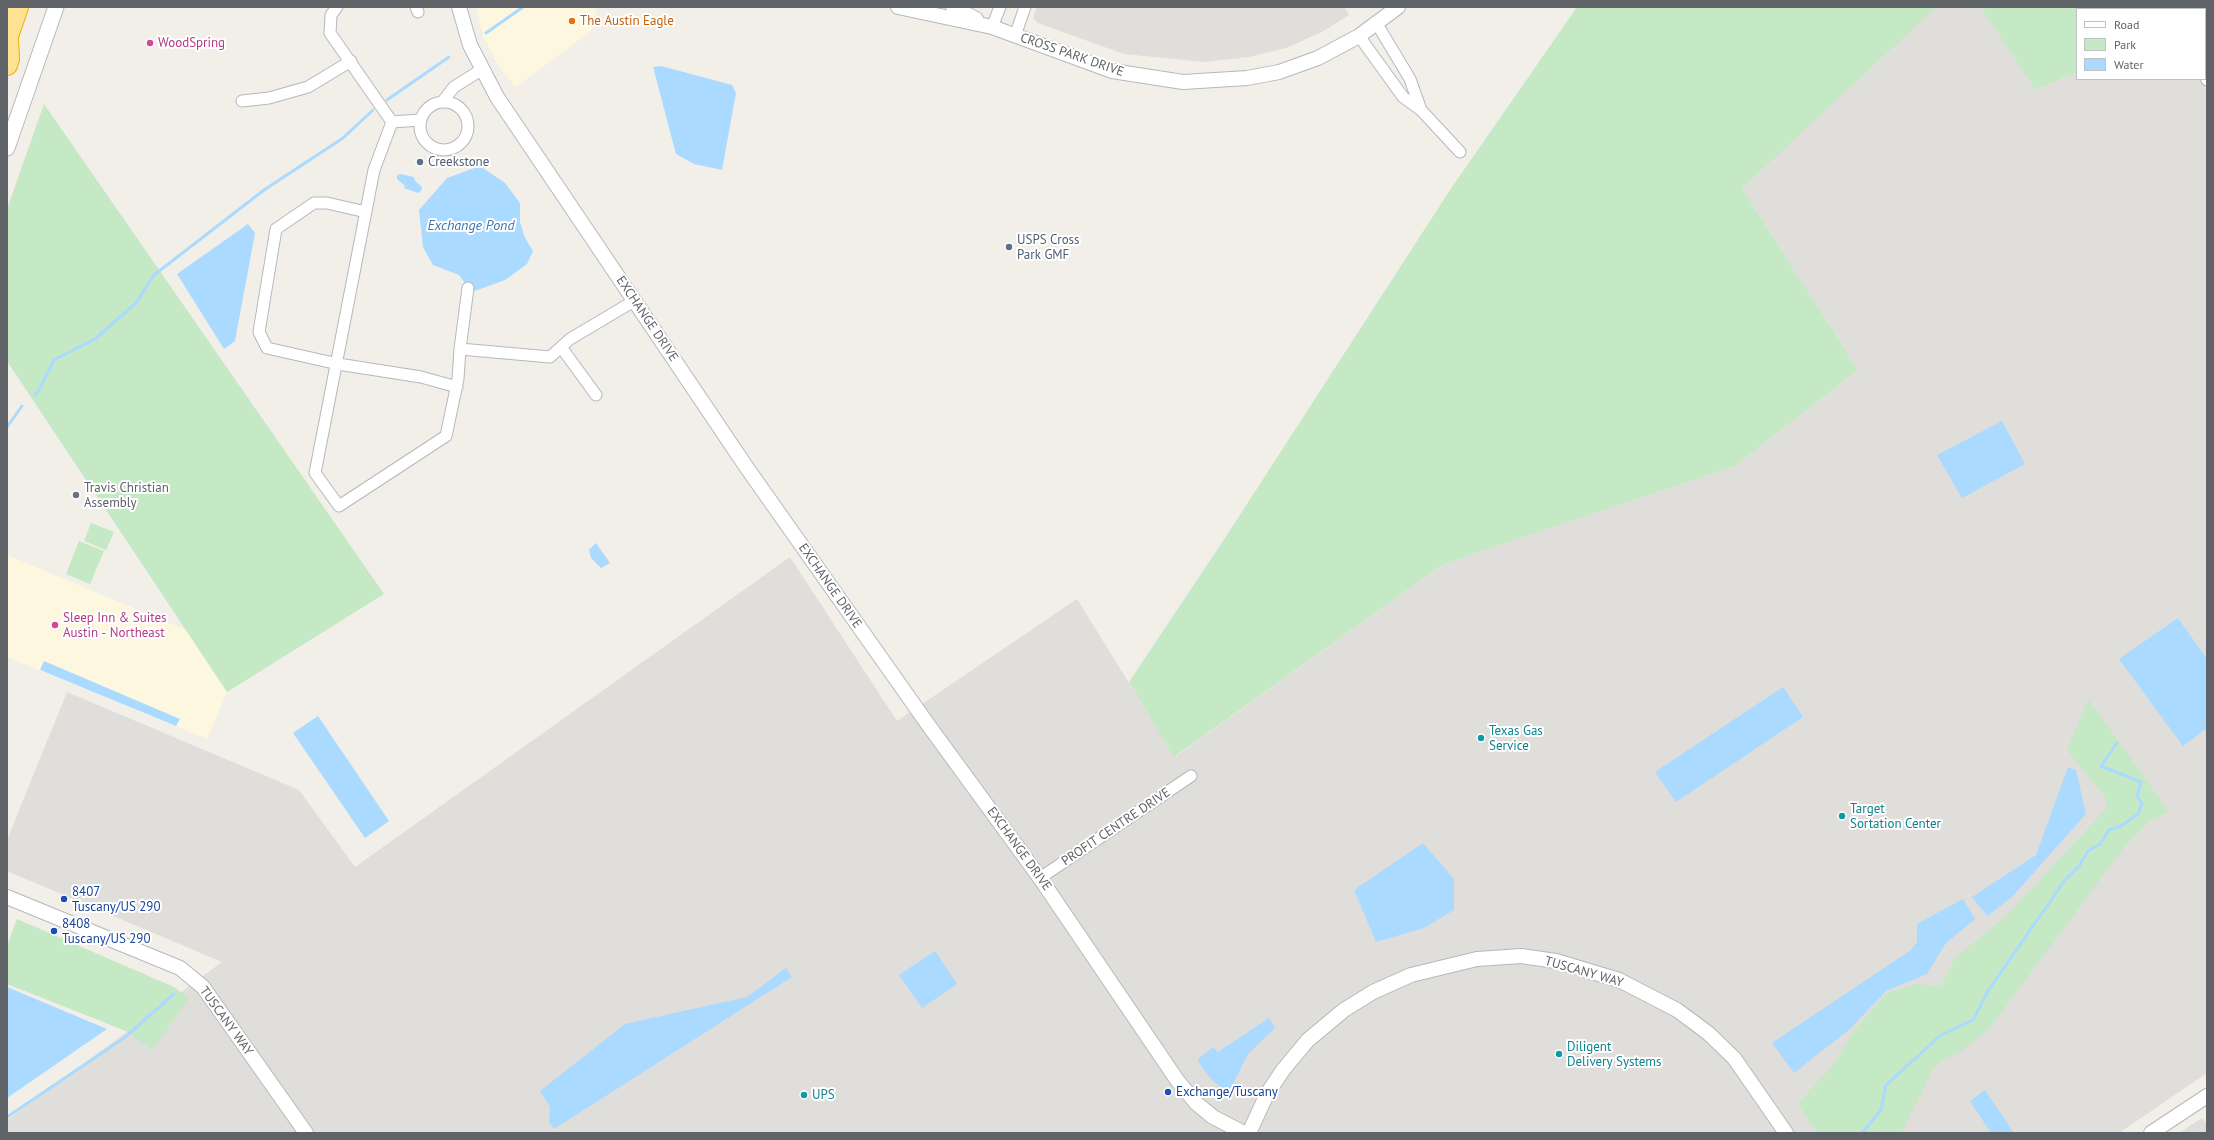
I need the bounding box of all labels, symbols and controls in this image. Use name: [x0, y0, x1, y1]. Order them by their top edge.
legend: [2076, 8, 2206, 80]
place label: The Austin Eagle: [580, 13, 674, 29]
marker: The Austin Eagle: [567, 16, 577, 26]
text: Road: [2114, 17, 2139, 32]
street label: CROSS PARK DRIVE: [1018, 30, 1126, 80]
place label: WoodSpring: [158, 35, 225, 51]
text: Park: [2114, 37, 2136, 52]
marker: WoodSpring: [145, 38, 155, 48]
text: Water: [2114, 57, 2144, 72]
place label: Creekstone: [428, 154, 489, 170]
marker: Creekstone: [415, 157, 425, 167]
water label: Exchange Pond: [427, 218, 515, 234]
place label: USPS Cross Park GMF: [1017, 232, 1080, 263]
marker: USPS Cross Park GMF: [1004, 242, 1014, 252]
street label: EXCHANGE DRIVE: [613, 273, 681, 365]
place label: Travis Christian Assembly: [84, 480, 169, 511]
marker: Travis Christian Assembly: [71, 490, 81, 500]
street label: EXCHANGE DRIVE: [795, 541, 865, 631]
place label: Sleep Inn & Suites Austin - Northeast: [63, 610, 167, 641]
marker: Sleep Inn & Suites Austin - Northeast: [50, 620, 60, 630]
place label: Texas Gas Service: [1489, 723, 1543, 754]
marker: Texas Gas Service: [1476, 733, 1486, 743]
street label: PROFIT CENTRE DRIVE: [1059, 785, 1173, 869]
place label: Target Sortation Center: [1850, 801, 1941, 832]
street label: EXCHANGE DRIVE: [983, 804, 1055, 894]
marker: Target Sortation Center: [1837, 811, 1847, 821]
place label: 8407 Tuscany/US 290: [72, 884, 161, 915]
marker: 8407 Tuscany/US 290: [59, 894, 69, 904]
place label: 8408 Tuscany/US 290: [62, 916, 151, 947]
marker: 8408 Tuscany/US 290: [49, 926, 59, 936]
street label: TUSCANY WAY: [1543, 953, 1625, 991]
street label: TUSCANY WAY: [196, 984, 256, 1058]
place label: Diligent Delivery Systems: [1567, 1039, 1661, 1070]
marker: Diligent Delivery Systems: [1554, 1049, 1564, 1059]
place label: Exchange/Tuscany: [1176, 1084, 1278, 1100]
place label: UPS: [812, 1087, 835, 1103]
marker: Exchange/Tuscany: [1163, 1087, 1173, 1097]
marker: UPS: [799, 1090, 809, 1100]

